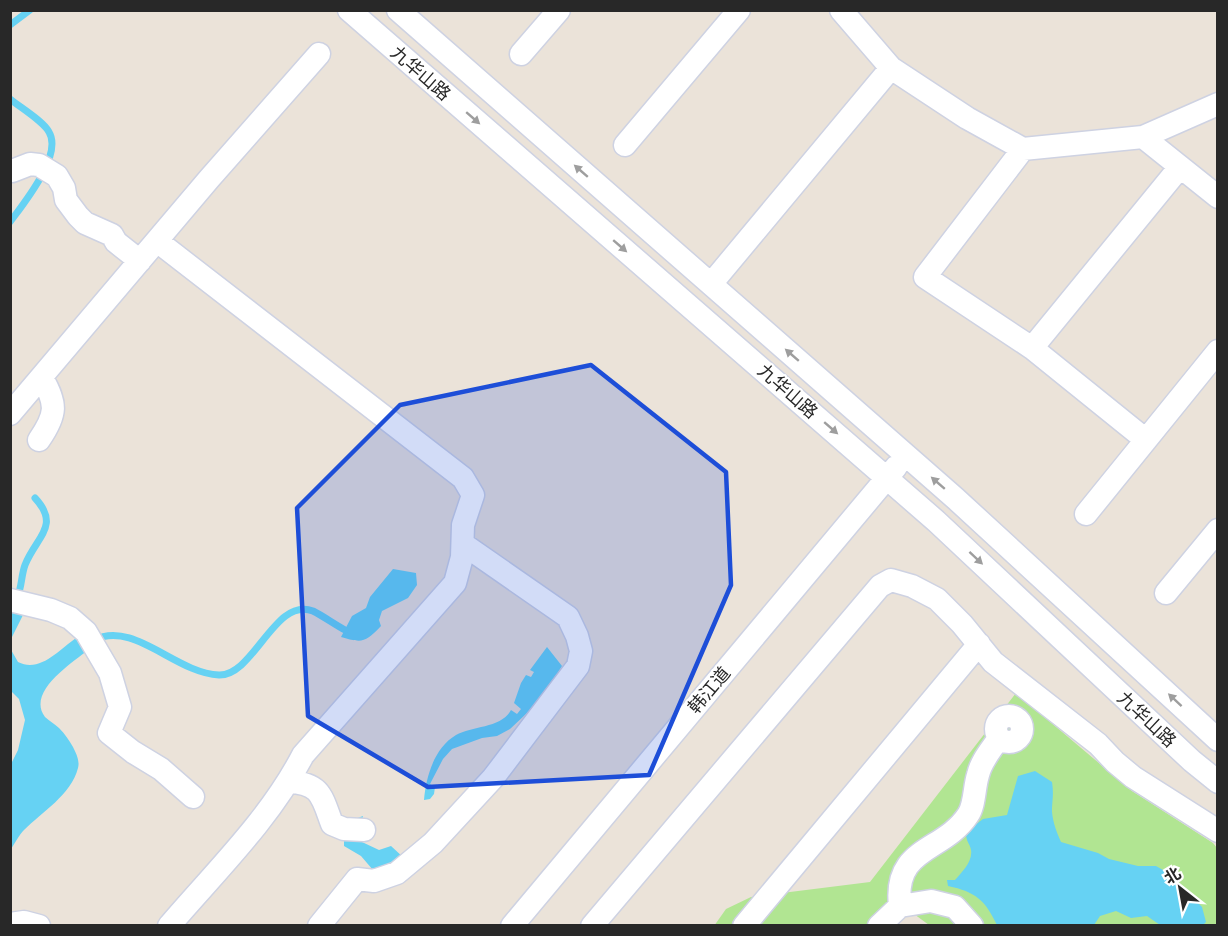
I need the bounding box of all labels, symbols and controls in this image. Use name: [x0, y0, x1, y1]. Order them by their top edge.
street label: 九华山路: [387, 41, 455, 105]
one-way arrow: [465, 111, 480, 124]
one-way arrow: [574, 165, 589, 178]
one-way arrow: [612, 239, 628, 252]
one-way arrow: [784, 348, 799, 361]
street label: 九华山路: [754, 359, 822, 423]
one-way arrow: [823, 422, 839, 435]
one-way arrow: [931, 477, 946, 490]
one-way arrow: [969, 551, 983, 565]
street label: 韩江道: [684, 663, 734, 717]
street label: 九华山路: [1114, 687, 1180, 751]
one-way arrow: [1167, 693, 1182, 707]
north arrow: [1150, 858, 1210, 918]
text: 北: [1161, 863, 1184, 888]

